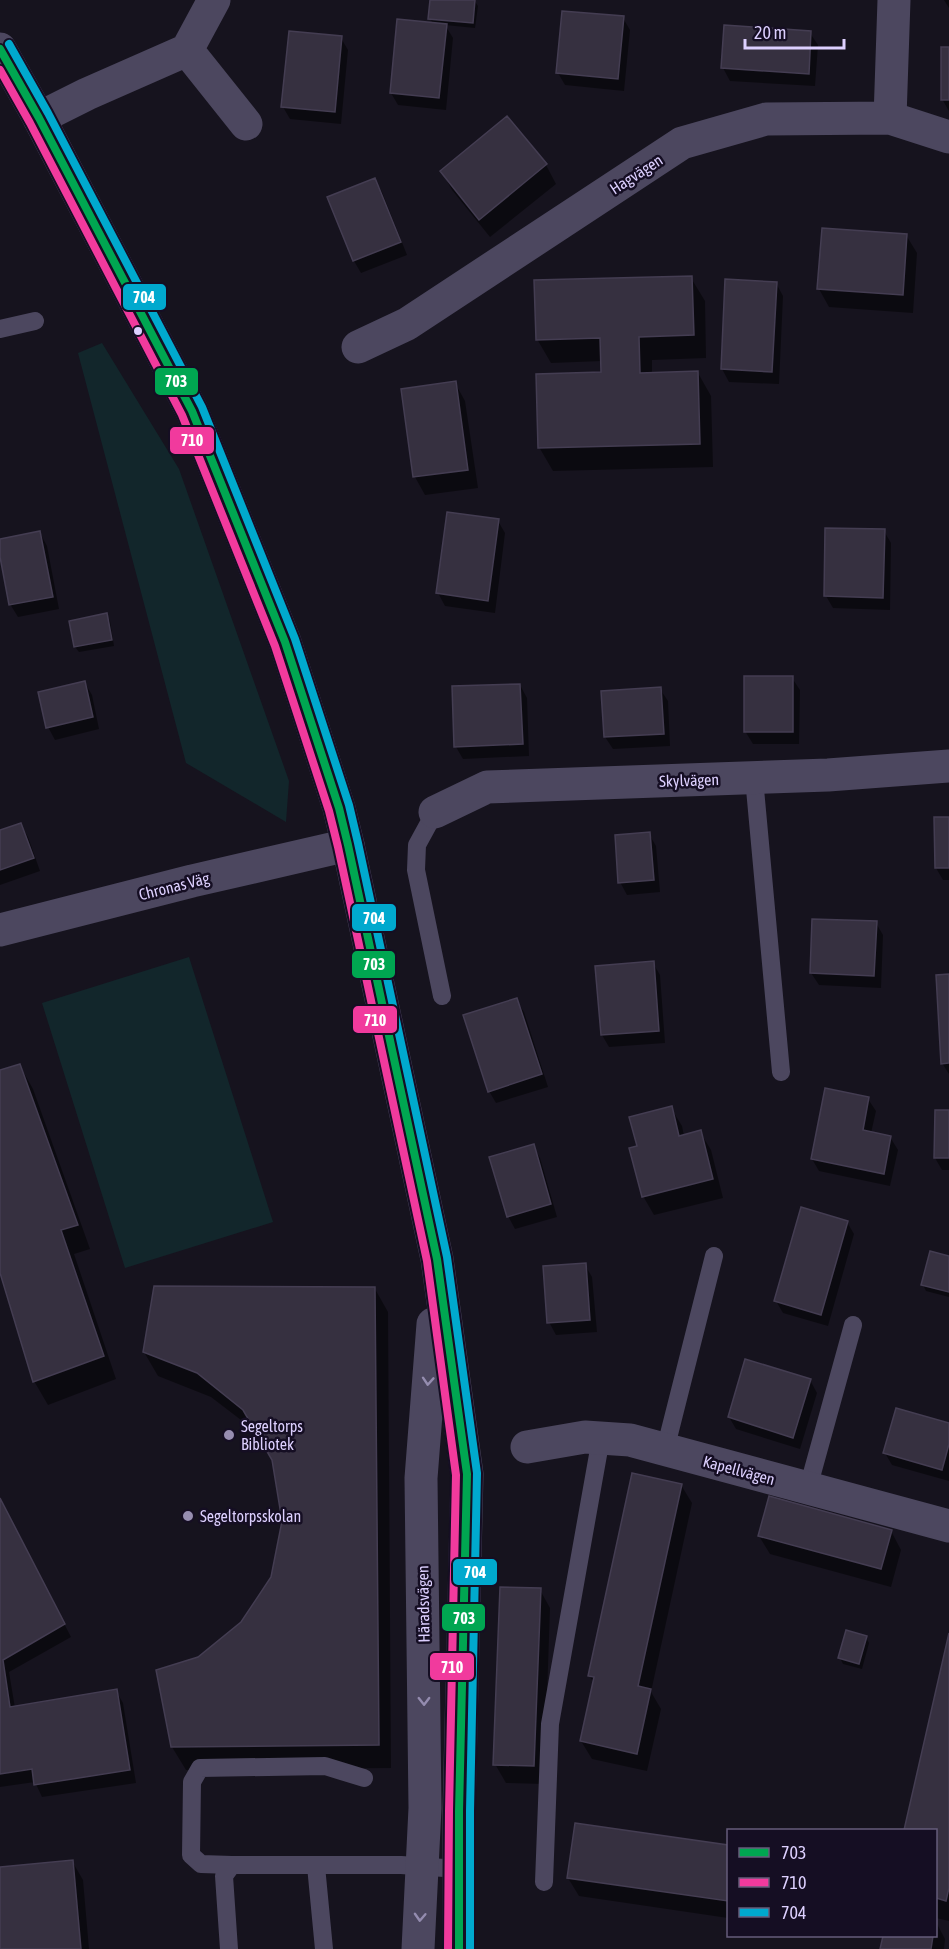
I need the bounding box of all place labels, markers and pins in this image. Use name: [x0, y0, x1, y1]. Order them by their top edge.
unlabelled marker: [132, 325, 144, 337]
place label: Segeltorps Bibliotek: [241, 1417, 303, 1453]
marker: Segeltorps Bibliotek: [222, 1428, 236, 1442]
place label: Segeltorpsskolan: [200, 1507, 301, 1526]
marker: Segeltorpsskolan: [181, 1509, 195, 1523]

